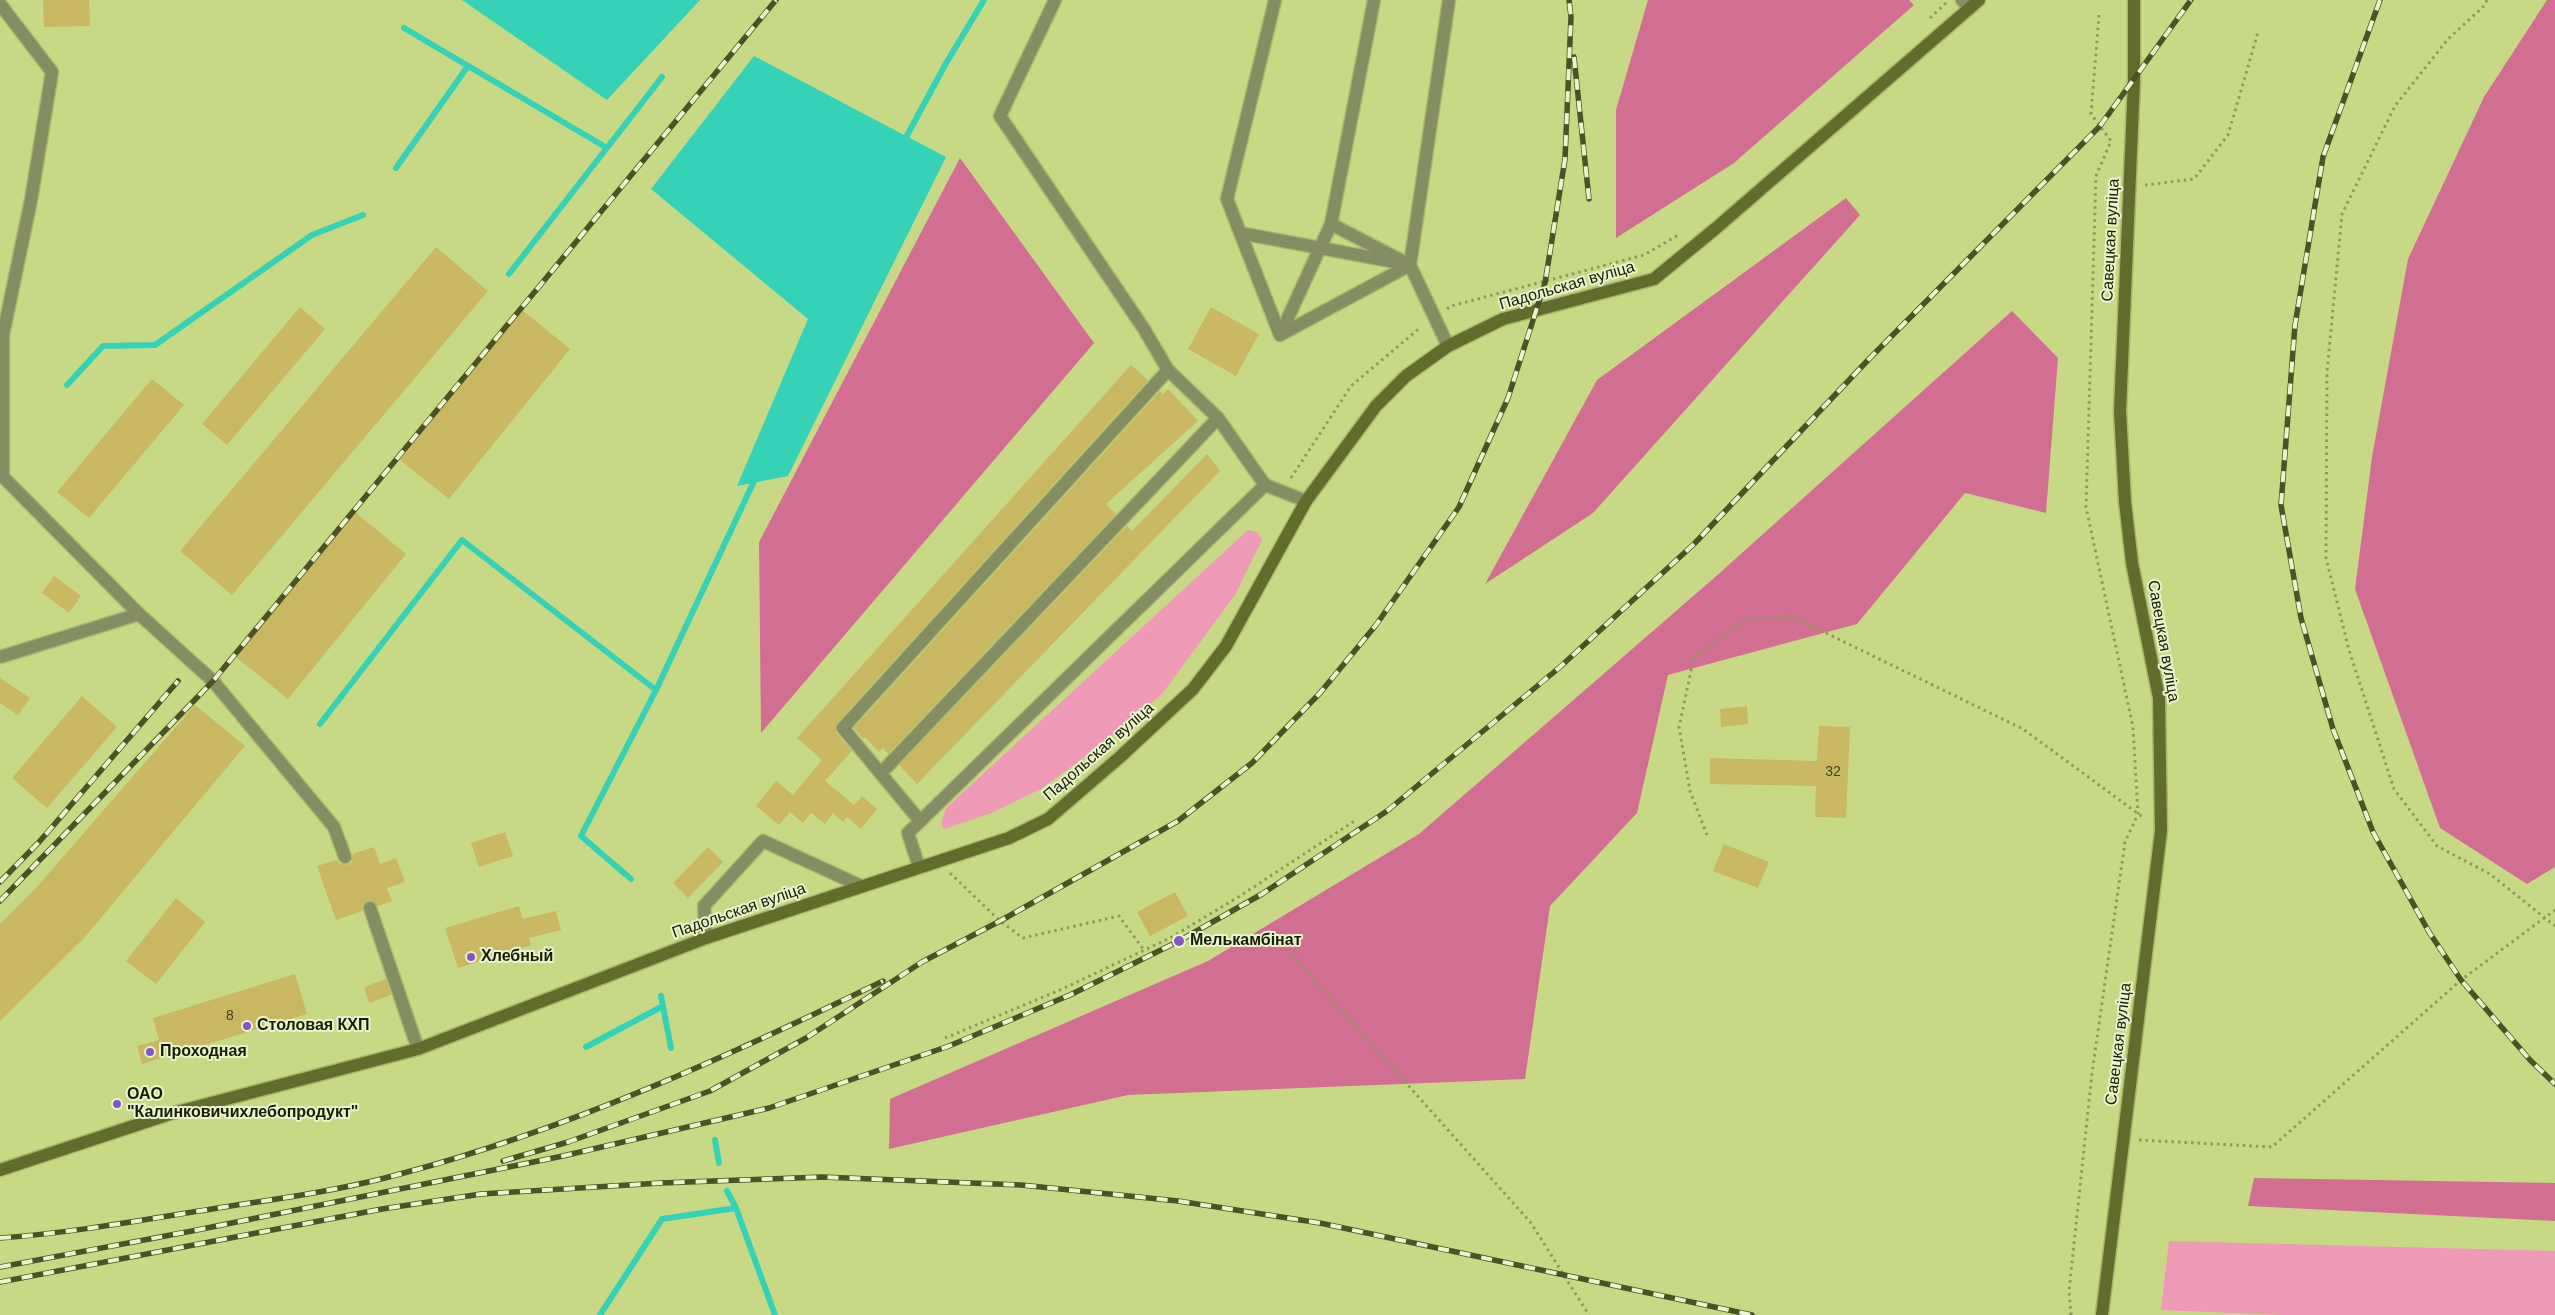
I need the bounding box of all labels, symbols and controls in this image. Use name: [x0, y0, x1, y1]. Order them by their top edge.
street label: Савецкая вуліца: [2098, 178, 2124, 302]
street label: Падольская вуліца: [1497, 257, 1637, 315]
street label: Савецкая вуліца: [2143, 579, 2183, 703]
street label: Падольская вуліца: [1040, 699, 1158, 805]
house number: 32: [1825, 764, 1841, 780]
street label: Падольская вуліца: [670, 879, 808, 943]
place label: Мелькамбінат: [1190, 931, 1301, 951]
marker: Мелькамбінат: [1172, 934, 1186, 948]
place label: Хлебный: [481, 947, 553, 967]
marker: Хлебный: [465, 951, 477, 963]
street label: Савецкая вуліца: [2102, 982, 2136, 1106]
house number: 8: [226, 1008, 234, 1024]
place label: Столовая КХП: [257, 1016, 370, 1036]
marker: Столовая КХП: [241, 1020, 253, 1032]
place label: Проходная: [160, 1042, 247, 1062]
marker: Проходная: [144, 1046, 156, 1058]
place label: ОАО "Калинковичихлебопродукт": [127, 1085, 358, 1123]
marker: ОАО "Калинковичихлебопродукт": [111, 1098, 123, 1110]

